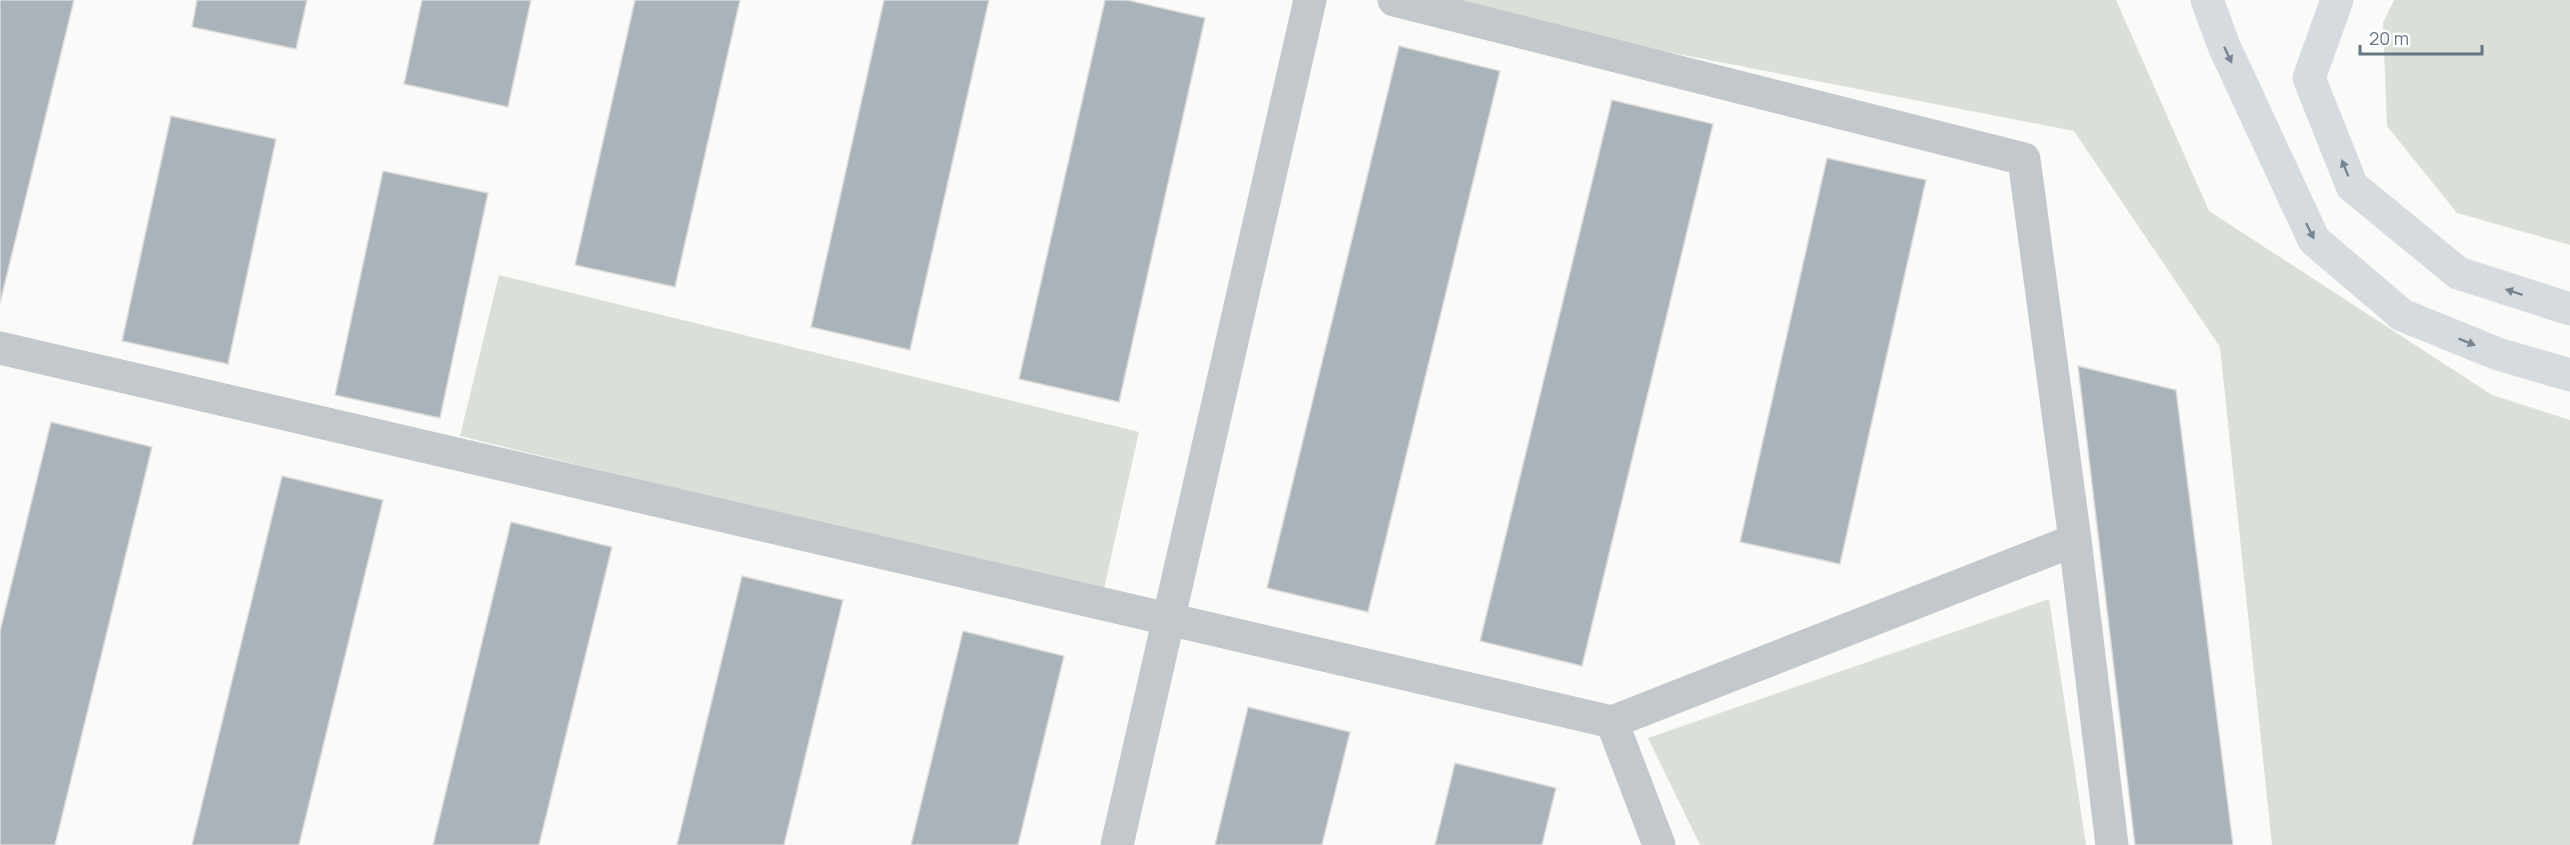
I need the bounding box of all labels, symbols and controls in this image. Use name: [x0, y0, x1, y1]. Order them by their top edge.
scale bar: [2360, 18, 2482, 56]
text: 20 m: [2369, 26, 2409, 50]
one-way arrow: [2223, 46, 2233, 64]
one-way arrow: [2340, 159, 2349, 177]
one-way arrow: [2306, 223, 2315, 240]
one-way arrow: [2505, 286, 2523, 296]
one-way arrow: [2458, 337, 2476, 347]

